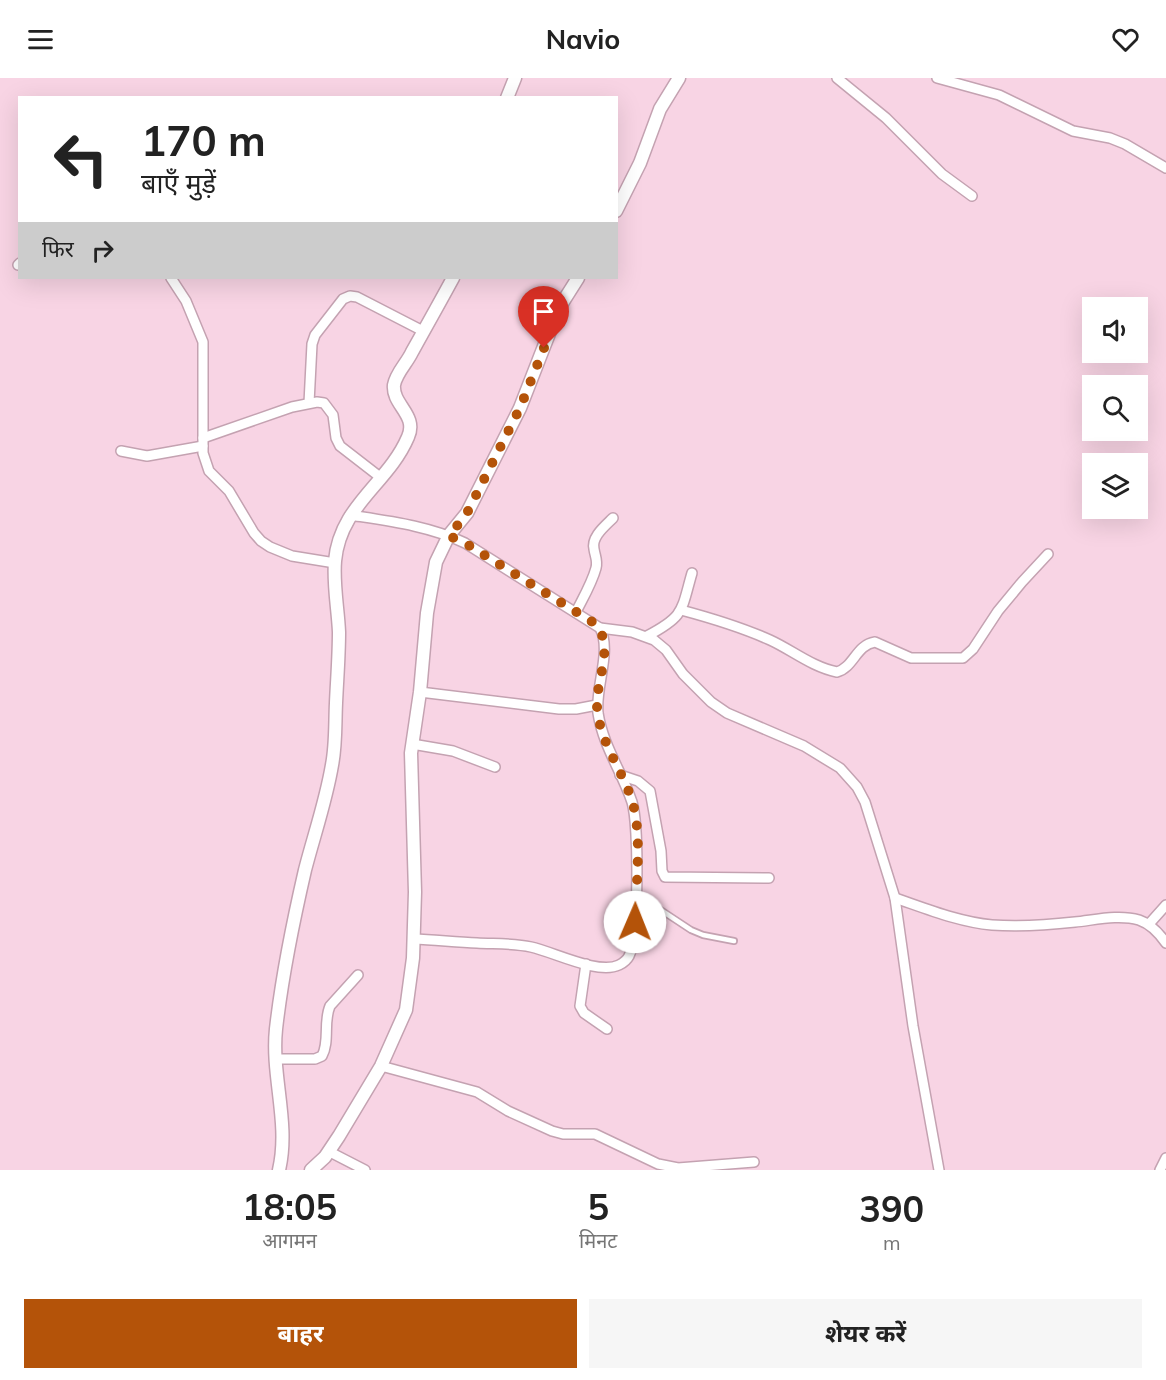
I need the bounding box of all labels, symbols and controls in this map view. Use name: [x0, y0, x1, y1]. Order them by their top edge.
text: Navio: [546, 22, 620, 56]
icon: menu: [24, 23, 57, 56]
icon: heart: [1109, 23, 1142, 56]
text: 170 m: [141, 114, 266, 167]
icon: left: [42, 120, 120, 198]
text: बाएँ मुड़ें: [141, 166, 216, 200]
icon: right: [86, 234, 119, 267]
text: फिर: [42, 235, 74, 263]
pin: [518, 286, 569, 348]
icon: arrive: [527, 295, 560, 328]
map controls: [1082, 297, 1148, 519]
button: sound: [1082, 297, 1148, 363]
button: search: [1082, 375, 1148, 441]
button: layers: [1082, 453, 1148, 519]
position arrow: [603, 890, 667, 954]
text: 18:05: [242, 1184, 337, 1229]
text: 5: [587, 1184, 609, 1229]
text: 390: [859, 1186, 924, 1231]
text: आगमन: [262, 1228, 317, 1253]
text: मिनट: [579, 1228, 617, 1253]
text: m: [883, 1230, 900, 1255]
button: बाहर: [24, 1299, 577, 1368]
button: शेयर करें: [589, 1299, 1142, 1368]

